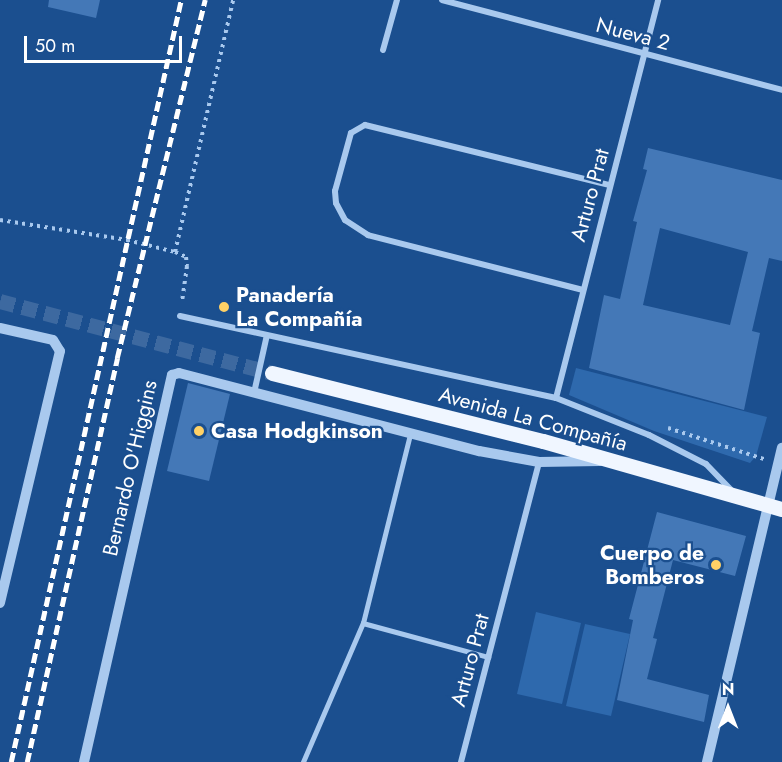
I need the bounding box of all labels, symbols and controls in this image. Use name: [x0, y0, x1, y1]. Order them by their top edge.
street label: Nueva 2: [593, 12, 673, 56]
scale bar: [27, 24, 184, 62]
text: 50 m: [35, 33, 75, 59]
street label: Arturo Prat: [566, 146, 614, 244]
place label: Panadería La Compañía: [236, 282, 363, 332]
marker: Panadería La Compañía: [217, 300, 231, 314]
street label: Bernardo O'Higgins: [98, 378, 162, 558]
street label: Avenida La Compañía: [436, 382, 630, 456]
place label: Casa Hodgkinson: [211, 418, 383, 444]
marker: Casa Hodgkinson: [192, 424, 206, 438]
place label: Cuerpo de Bomberos: [600, 540, 704, 590]
marker: Cuerpo de Bomberos: [709, 558, 723, 572]
street label: Arturo Prat: [446, 611, 494, 709]
north arrow: [698, 678, 758, 738]
text: N: [722, 678, 734, 701]

